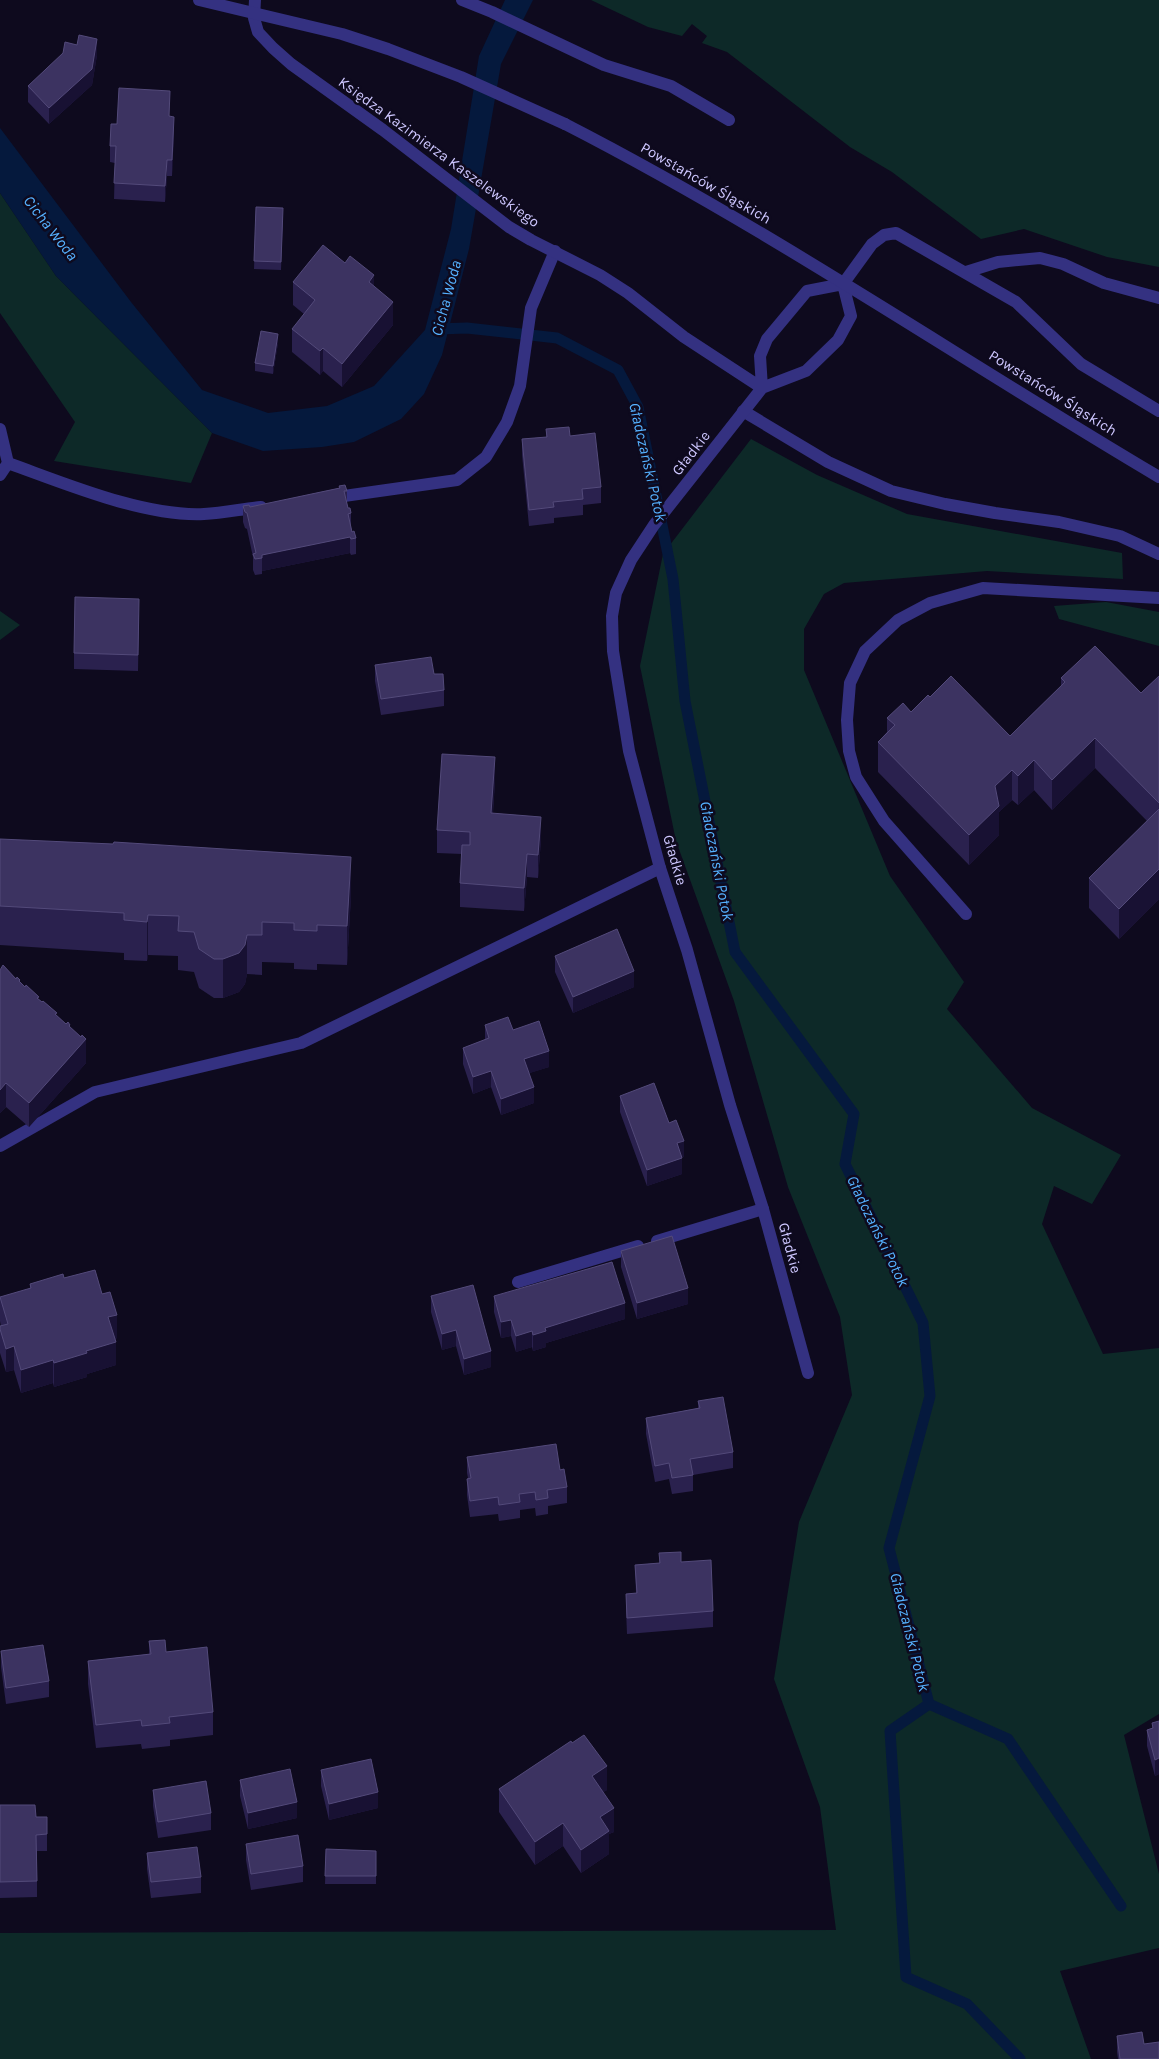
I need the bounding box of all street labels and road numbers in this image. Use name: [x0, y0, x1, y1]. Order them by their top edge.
street label: Księdza Kazimierza Kaszelewskiego: [335, 73, 543, 231]
street label: Powstańców Śląskich: [638, 138, 774, 228]
street label: Powstańców Śląskich: [986, 346, 1120, 440]
street label: Gładkie: [668, 427, 714, 479]
street label: Gładkie: [659, 833, 691, 887]
street label: Gładkie: [775, 1221, 805, 1275]

